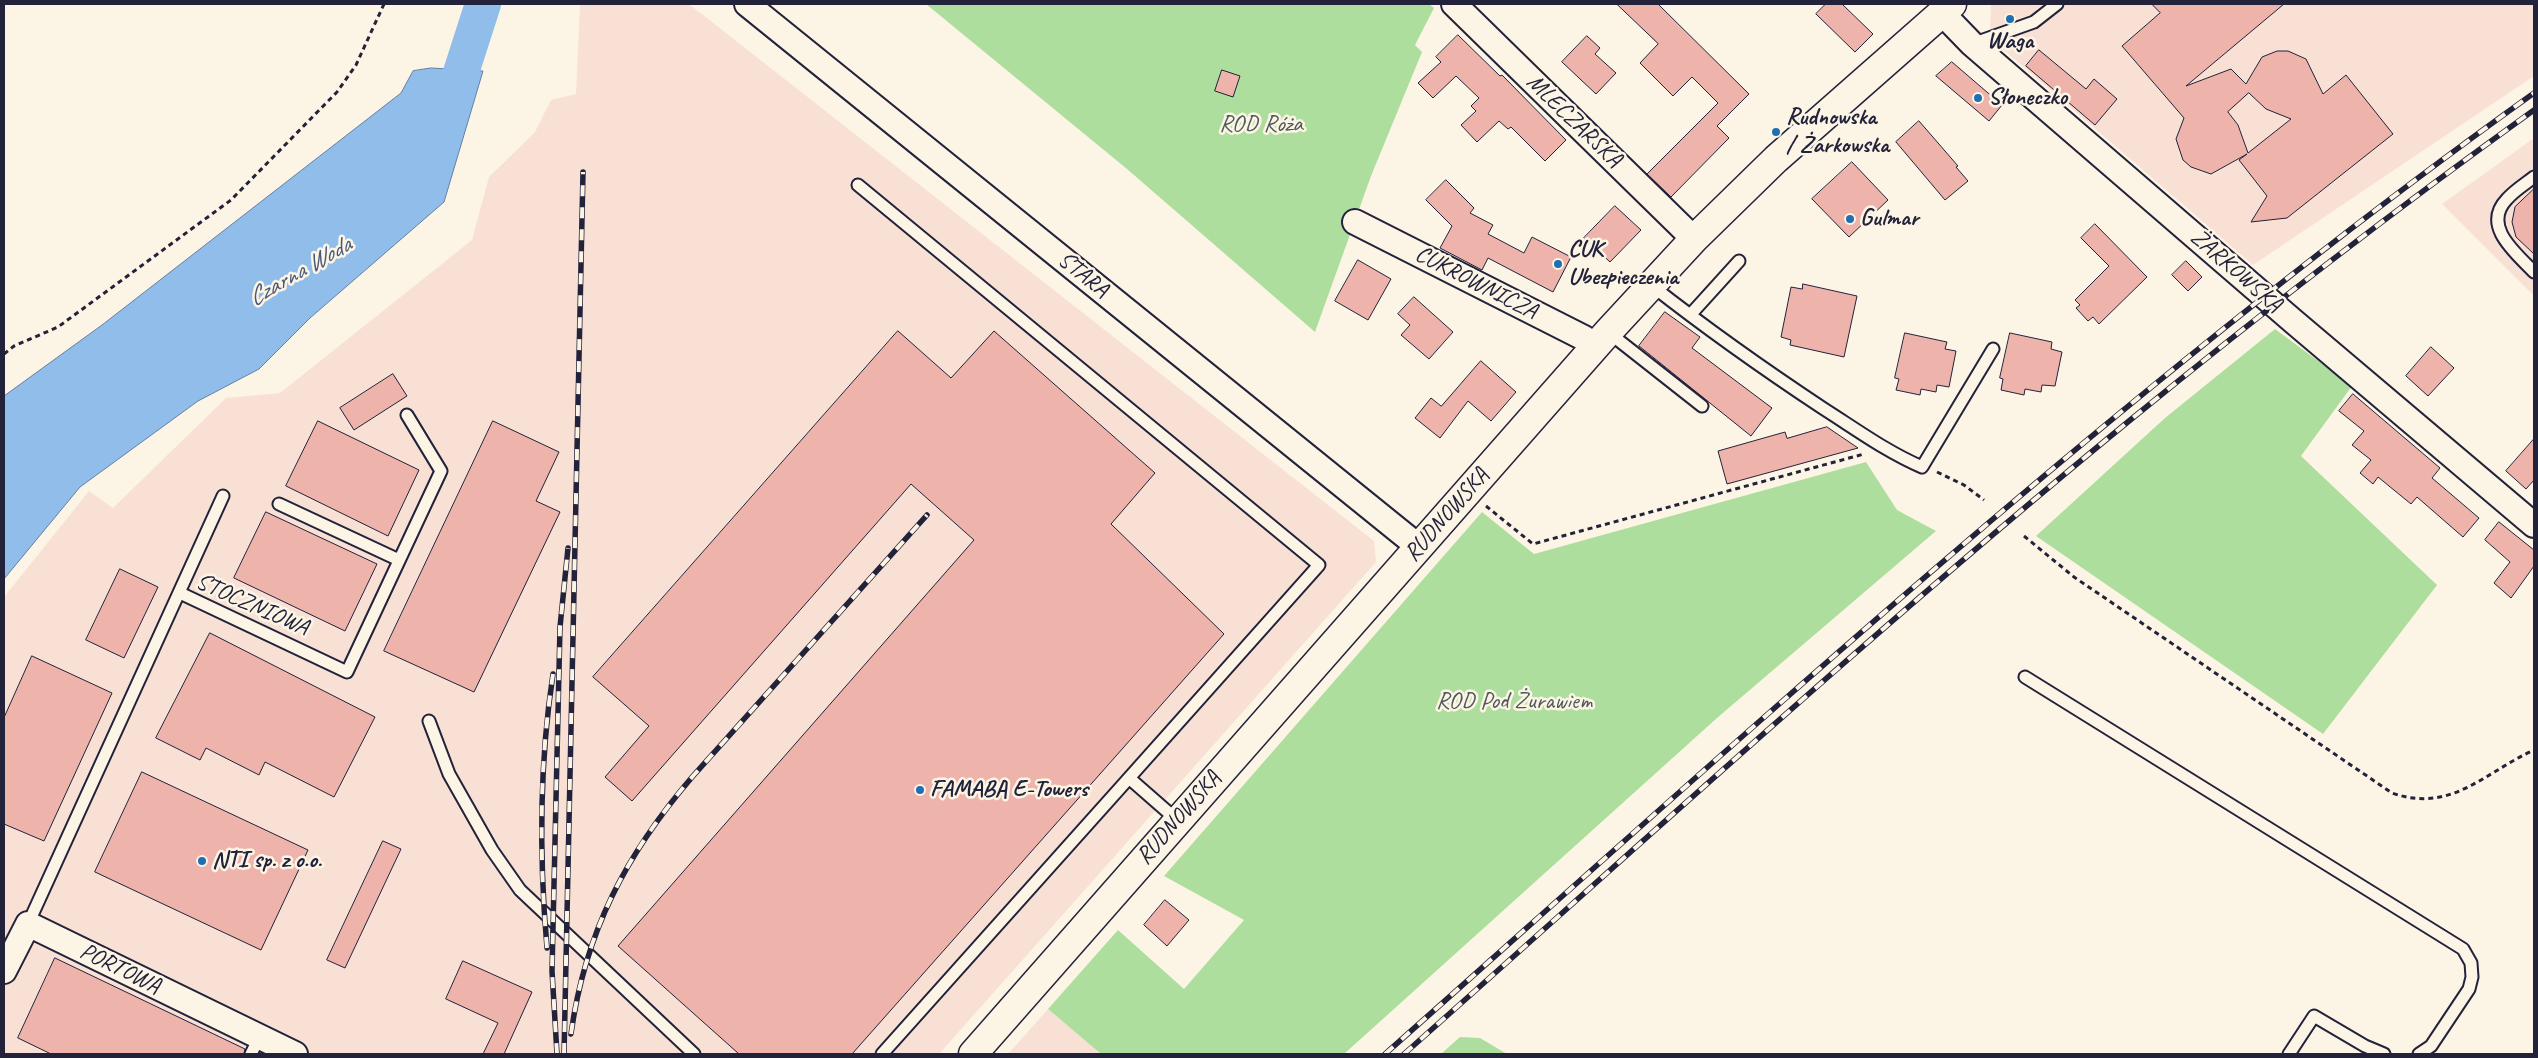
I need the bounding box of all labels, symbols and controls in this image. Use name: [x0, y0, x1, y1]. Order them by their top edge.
marker: Waga: [2004, 13, 2016, 25]
place label: Waga: [1987, 28, 2033, 56]
street label: MLECZARSKA: [1520, 68, 1628, 174]
place label: Słoneczko: [1988, 84, 2067, 112]
marker: Słoneczko: [1972, 92, 1984, 104]
place label: Rudnowska / Żarkowska: [1786, 104, 1889, 160]
park label: ROD Róża: [1219, 111, 1303, 139]
marker: Rudnowska / Żarkowska: [1770, 126, 1782, 138]
place label: Gulmar: [1860, 205, 1918, 233]
marker: Gulmar: [1844, 213, 1856, 225]
street label: ŻARKOWSKA: [2184, 223, 2288, 319]
water label: Czarna Woda: [243, 230, 357, 314]
place label: CUK Ubezpieczenia: [1568, 236, 1678, 292]
street label: CUKROWNICZA: [1410, 240, 1542, 326]
street label: STARA: [1052, 246, 1114, 304]
marker: CUK Ubezpieczenia: [1552, 258, 1564, 270]
street label: RUDNOWSKA: [1398, 462, 1496, 568]
street label: STOCZNIOWA: [191, 567, 313, 643]
park label: ROD Pod Żurawiem: [1436, 688, 1592, 716]
street label: RUDNOWSKA: [1130, 765, 1228, 871]
place label: FAMABA E-Towers: [930, 776, 1088, 804]
marker: FAMABA E-Towers: [914, 784, 926, 796]
place label: NTI sp. z o.o.: [212, 847, 322, 875]
marker: NTI sp. z o.o.: [196, 855, 208, 867]
street label: PORTOWA: [75, 937, 165, 1001]

